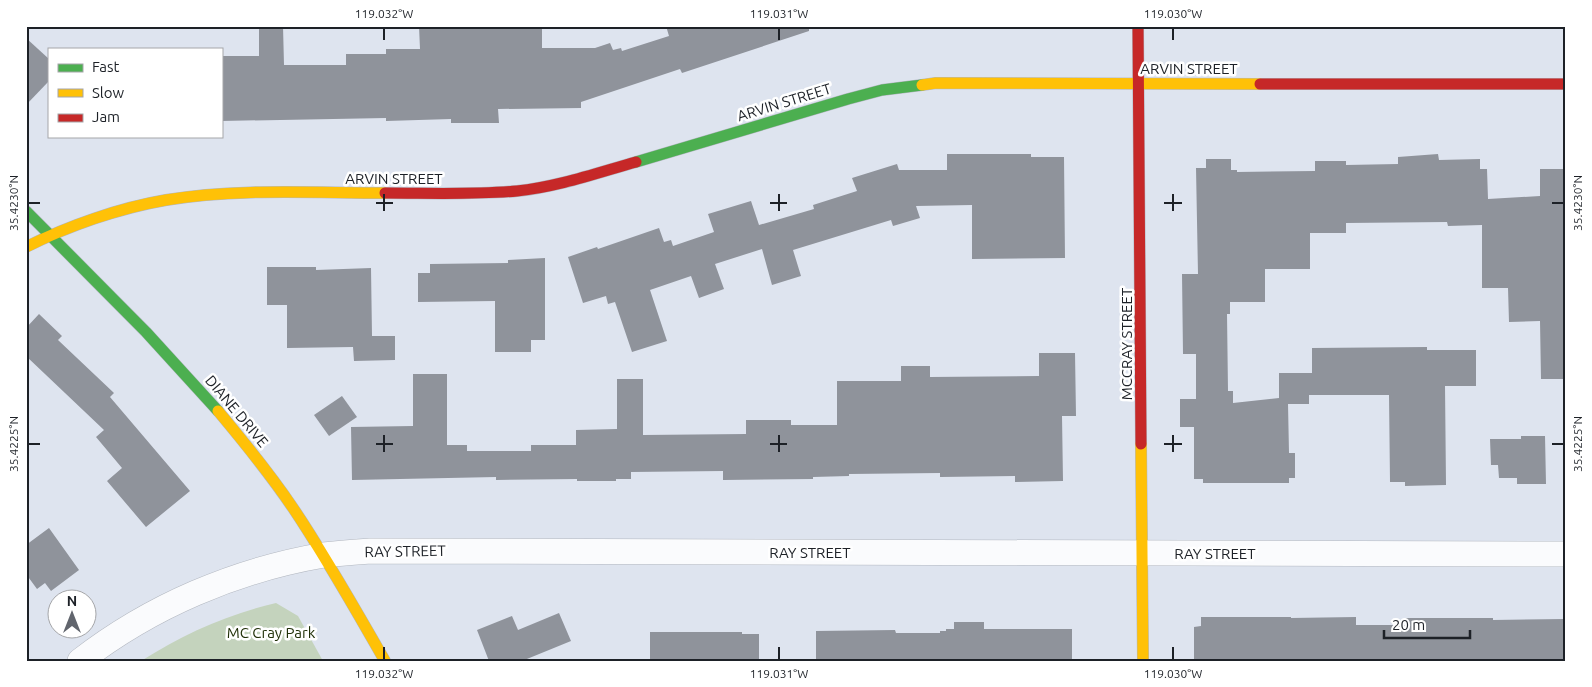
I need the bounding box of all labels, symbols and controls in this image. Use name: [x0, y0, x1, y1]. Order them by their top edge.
text: 119.032°W: [355, 7, 413, 20]
text: 119.031°W: [750, 7, 808, 20]
text: 119.030°W: [1144, 7, 1202, 20]
legend: [48, 48, 222, 138]
text: Fast: [92, 58, 120, 75]
street label: ARVIN STREET: [1140, 60, 1238, 77]
street label: ARVIN STREET: [735, 79, 834, 124]
text: Slow: [92, 84, 125, 101]
text: Jam: [92, 108, 120, 125]
street label: ARVIN STREET: [345, 170, 443, 187]
text: 35.4230°N: [7, 175, 20, 231]
text: 35.4230°N: [1571, 175, 1584, 231]
street label: MCCRAY STREET: [1118, 287, 1135, 400]
street label: DIANE DRIVE: [202, 372, 272, 450]
text: 35.4225°N: [7, 416, 20, 472]
text: 35.4225°N: [1571, 416, 1584, 472]
street label: RAY STREET: [364, 542, 446, 560]
street label: RAY STREET: [769, 544, 851, 561]
street label: RAY STREET: [1174, 545, 1256, 562]
north arrow: [48, 590, 98, 640]
text: N: [67, 593, 77, 609]
scale bar: [1384, 607, 1471, 639]
text: 20 m: [1392, 616, 1425, 633]
park label: MC Cray Park: [227, 624, 316, 641]
text: 119.032°W: [355, 667, 413, 680]
text: 119.031°W: [750, 667, 808, 680]
text: 119.030°W: [1144, 667, 1202, 680]

